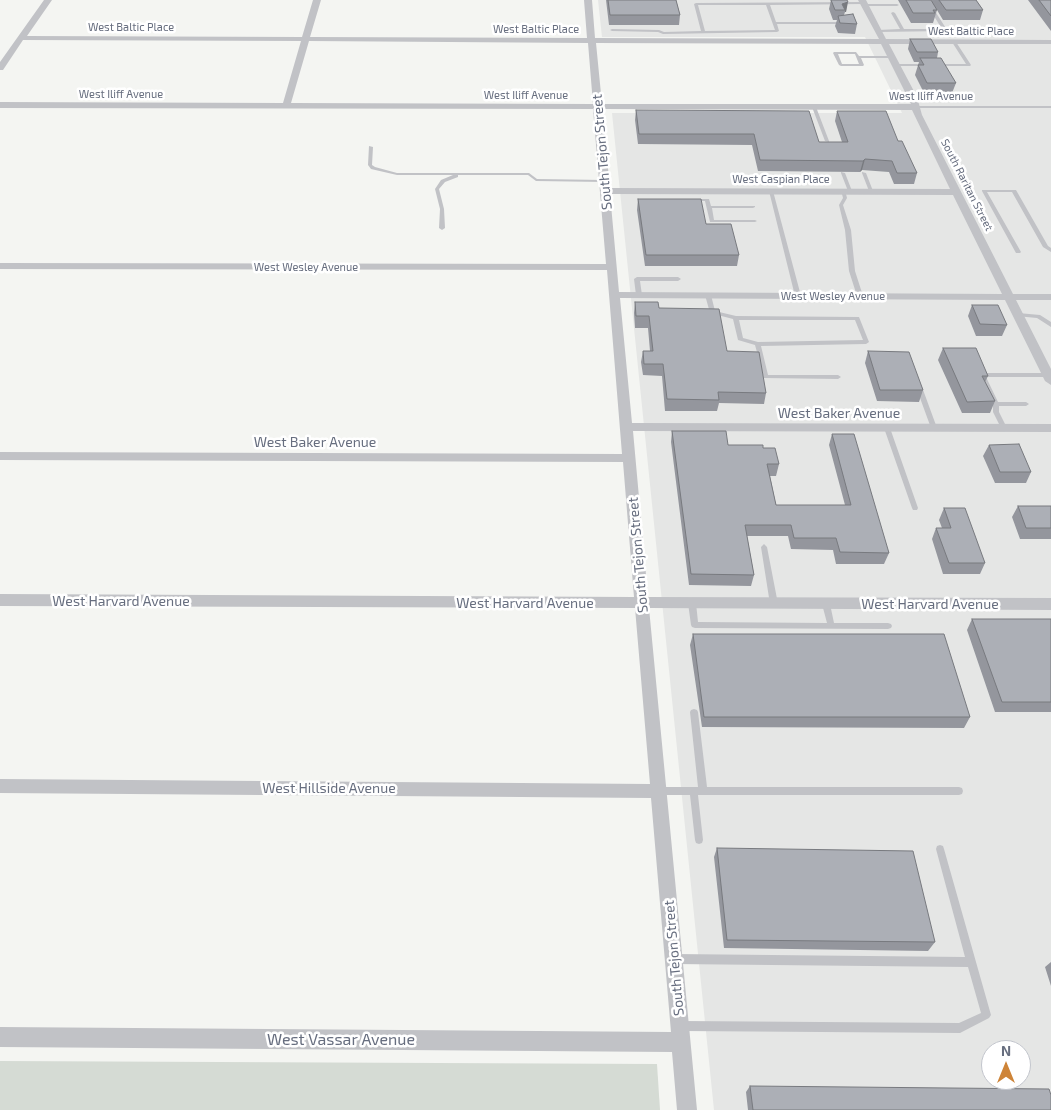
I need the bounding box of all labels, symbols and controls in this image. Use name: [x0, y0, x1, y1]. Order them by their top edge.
street label: West Baltic Place: [88, 20, 174, 34]
street label: West Baltic Place: [493, 22, 579, 36]
street label: West Baltic Place: [928, 24, 1014, 38]
street label: West Iliff Avenue: [79, 87, 163, 101]
street label: West Iliff Avenue: [484, 88, 568, 102]
street label: West Iliff Avenue: [889, 89, 973, 103]
street label: South Tejon Street: [589, 93, 615, 211]
street label: South Raritan Street: [938, 137, 996, 233]
street label: West Caspian Place: [732, 172, 830, 186]
street label: West Wesley Avenue: [254, 260, 358, 274]
street label: West Wesley Avenue: [781, 289, 885, 303]
street label: West Baker Avenue: [778, 405, 900, 421]
street label: West Baker Avenue: [254, 434, 376, 450]
street label: South Tejon Street: [625, 496, 651, 614]
street label: West Harvard Avenue: [52, 593, 190, 609]
street label: West Harvard Avenue: [456, 595, 594, 611]
street label: West Harvard Avenue: [861, 596, 999, 612]
street label: West Hillside Avenue: [262, 780, 396, 796]
street label: South Tejon Street: [661, 899, 687, 1017]
street label: West Vassar Avenue: [267, 1030, 415, 1050]
north arrow: [981, 1040, 1031, 1090]
text: N: [1001, 1042, 1011, 1059]

